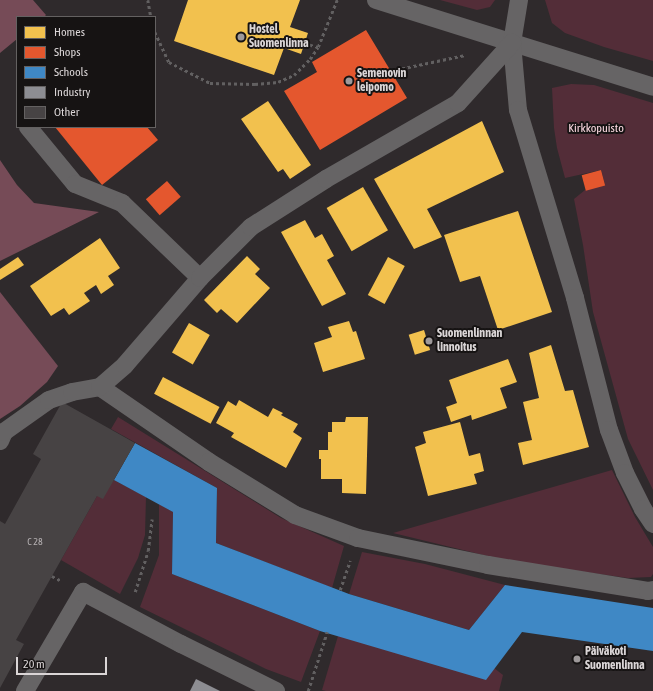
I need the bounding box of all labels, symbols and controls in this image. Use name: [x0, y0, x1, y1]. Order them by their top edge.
legend: [16, 16, 156, 128]
place label: Hostel Suomenlinna: [249, 23, 309, 51]
text: Homes: [54, 25, 85, 39]
marker: Hostel Suomenlinna: [236, 32, 246, 42]
text: Shops: [54, 45, 80, 59]
text: Schools: [54, 65, 88, 79]
place label: Semenovin leipomo: [357, 67, 406, 95]
marker: Semenovin leipomo: [344, 76, 354, 86]
text: Industry: [54, 85, 91, 99]
text: Other: [54, 105, 79, 119]
park label: Kirkkopuisto: [568, 122, 624, 136]
place label: Suomenlinnan linnoitus: [437, 327, 502, 355]
marker: Suomenlinnan linnoitus: [424, 336, 434, 346]
house number: C 28: [27, 536, 43, 548]
place label: Päiväkoti Suomenlinna: [585, 645, 645, 673]
scale bar: [18, 649, 109, 675]
marker: Päiväkoti Suomenlinna: [572, 654, 582, 664]
text: 20 m: [23, 657, 45, 671]

